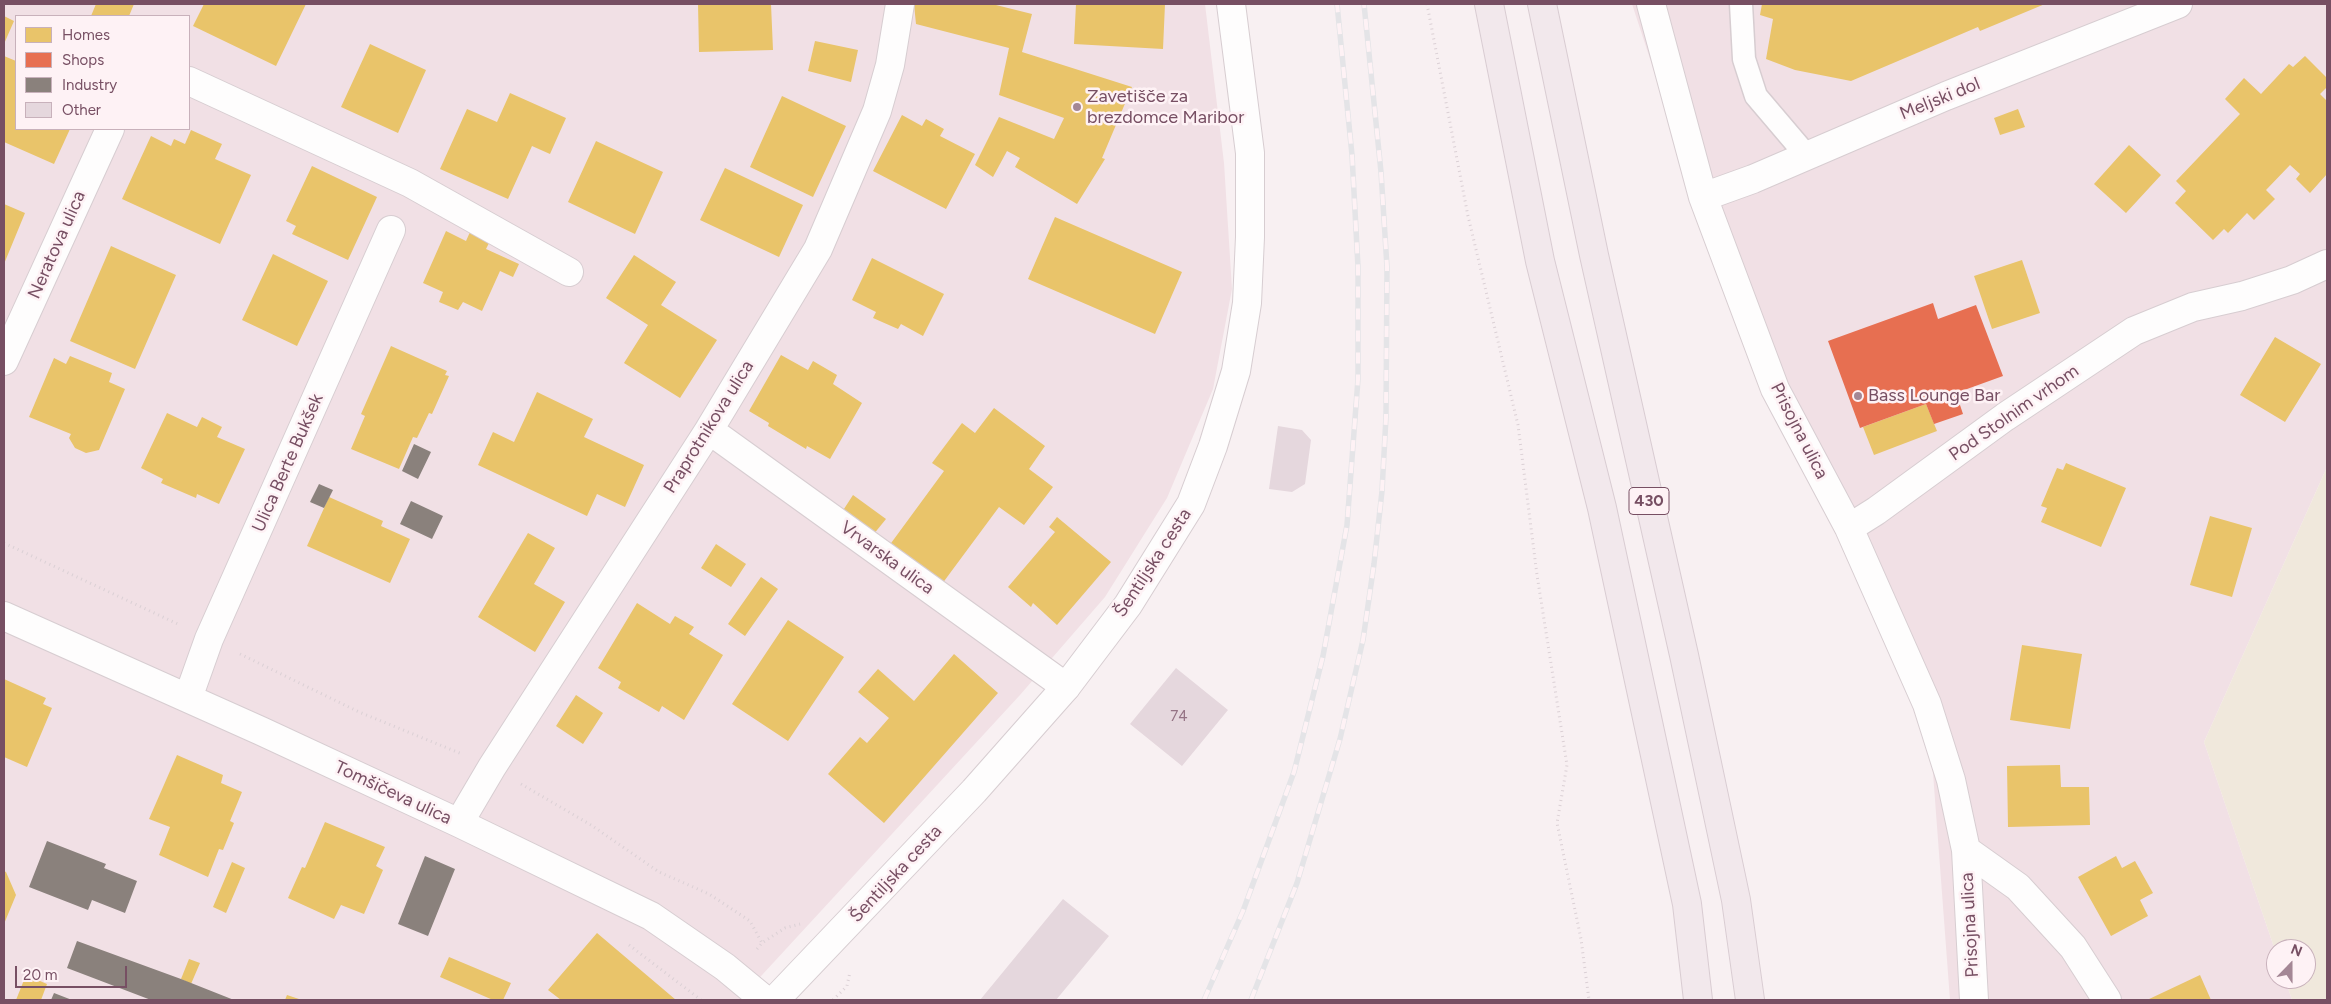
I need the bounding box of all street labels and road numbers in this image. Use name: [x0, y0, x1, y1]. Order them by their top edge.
street label: Meljski dol: [1897, 73, 1983, 125]
street label: Neratova ulica: [24, 188, 90, 302]
street label: Praprotnikova ulica: [659, 357, 759, 497]
street label: Pod Stolnim vrhom: [1945, 360, 2083, 466]
street label: Prisojna ulica: [1766, 379, 1832, 483]
street label: Ulica Berte Bukšek: [248, 391, 328, 535]
road number: 430: [1629, 488, 1669, 514]
street label: Šentiljska cesta: [1110, 505, 1196, 621]
street label: Vrvarska ulica: [836, 517, 938, 599]
street label: Tomšičeva ulica: [331, 756, 455, 830]
street label: Šentiljska cesta: [845, 821, 947, 927]
street label: Prisojna ulica: [1956, 872, 1984, 978]

